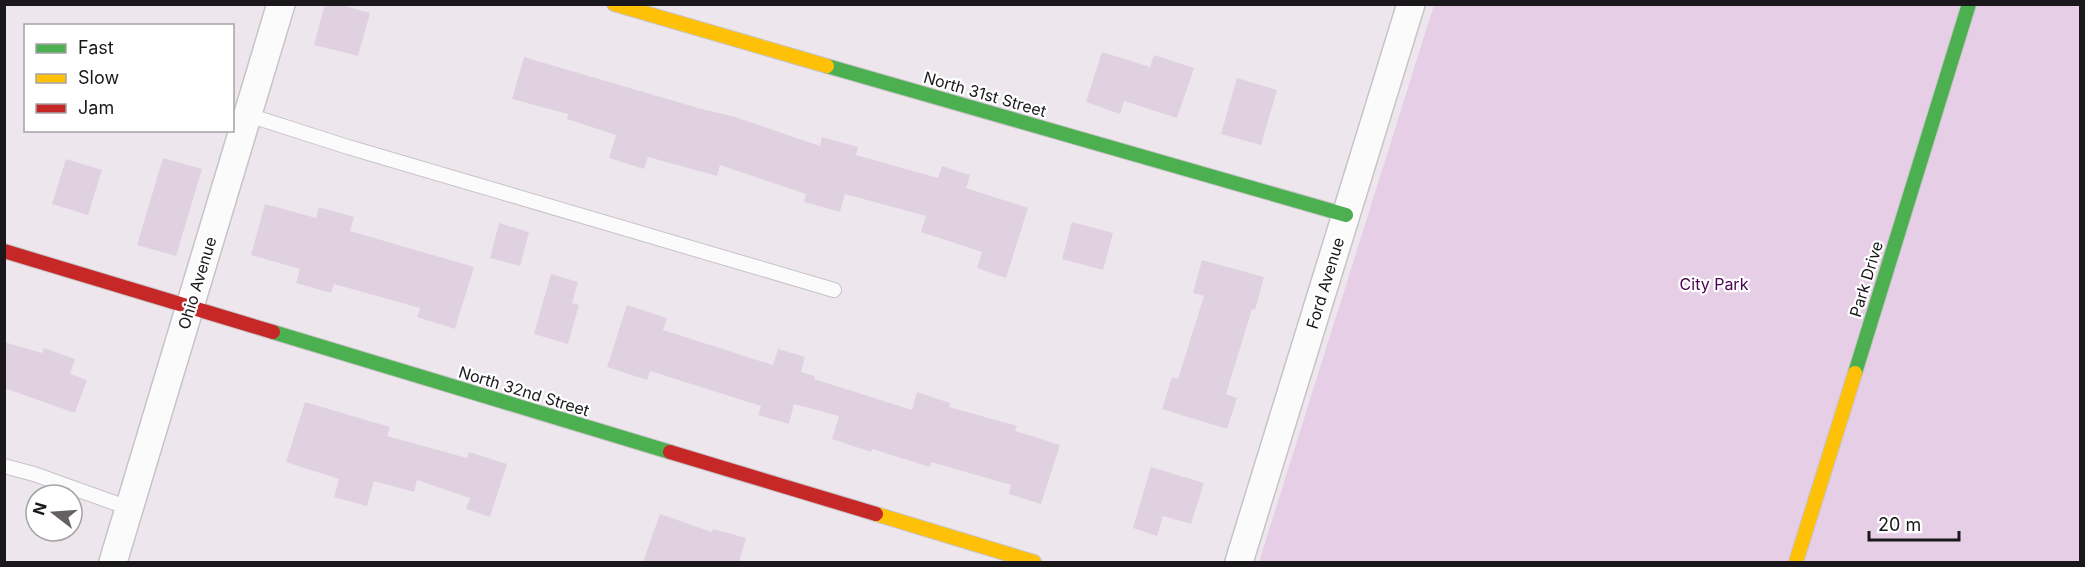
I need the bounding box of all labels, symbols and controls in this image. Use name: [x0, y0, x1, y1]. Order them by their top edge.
legend: [24, 24, 234, 132]
text: Fast: [78, 37, 114, 58]
text: Slow: [78, 67, 119, 88]
street label: North 31st Street: [921, 67, 1049, 121]
text: Jam: [78, 97, 114, 118]
street label: Ohio Avenue: [173, 234, 221, 332]
street label: Ford Avenue: [1302, 235, 1348, 331]
street label: Park Drive: [1845, 239, 1887, 319]
park label: City Park: [1680, 274, 1749, 294]
street label: North 32nd Street: [456, 362, 592, 420]
north arrow: [24, 483, 84, 543]
text: N: [28, 500, 51, 517]
scale bar: [1869, 504, 1959, 542]
text: 20 m: [1878, 514, 1921, 535]

